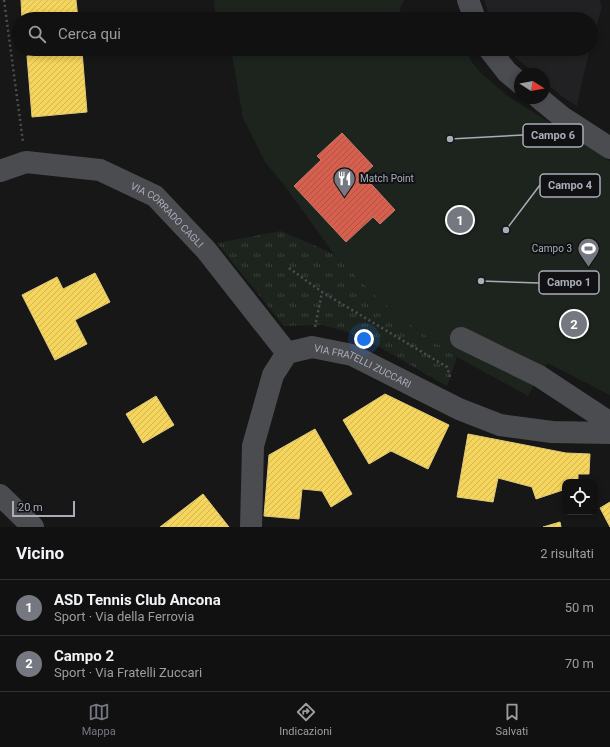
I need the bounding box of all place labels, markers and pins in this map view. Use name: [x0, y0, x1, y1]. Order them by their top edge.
callout: Campo 6: [523, 124, 583, 147]
restaurant icon: Match Point: [331, 165, 357, 198]
place label: Match Point: [360, 173, 414, 184]
callout: Campo 4: [540, 174, 600, 197]
pin: 1: [447, 205, 473, 235]
sports icon: Campo 3: [575, 235, 601, 268]
place label: Campo 3: [532, 243, 572, 254]
callout: Campo 1: [539, 271, 599, 294]
pin: 2: [561, 309, 587, 339]

